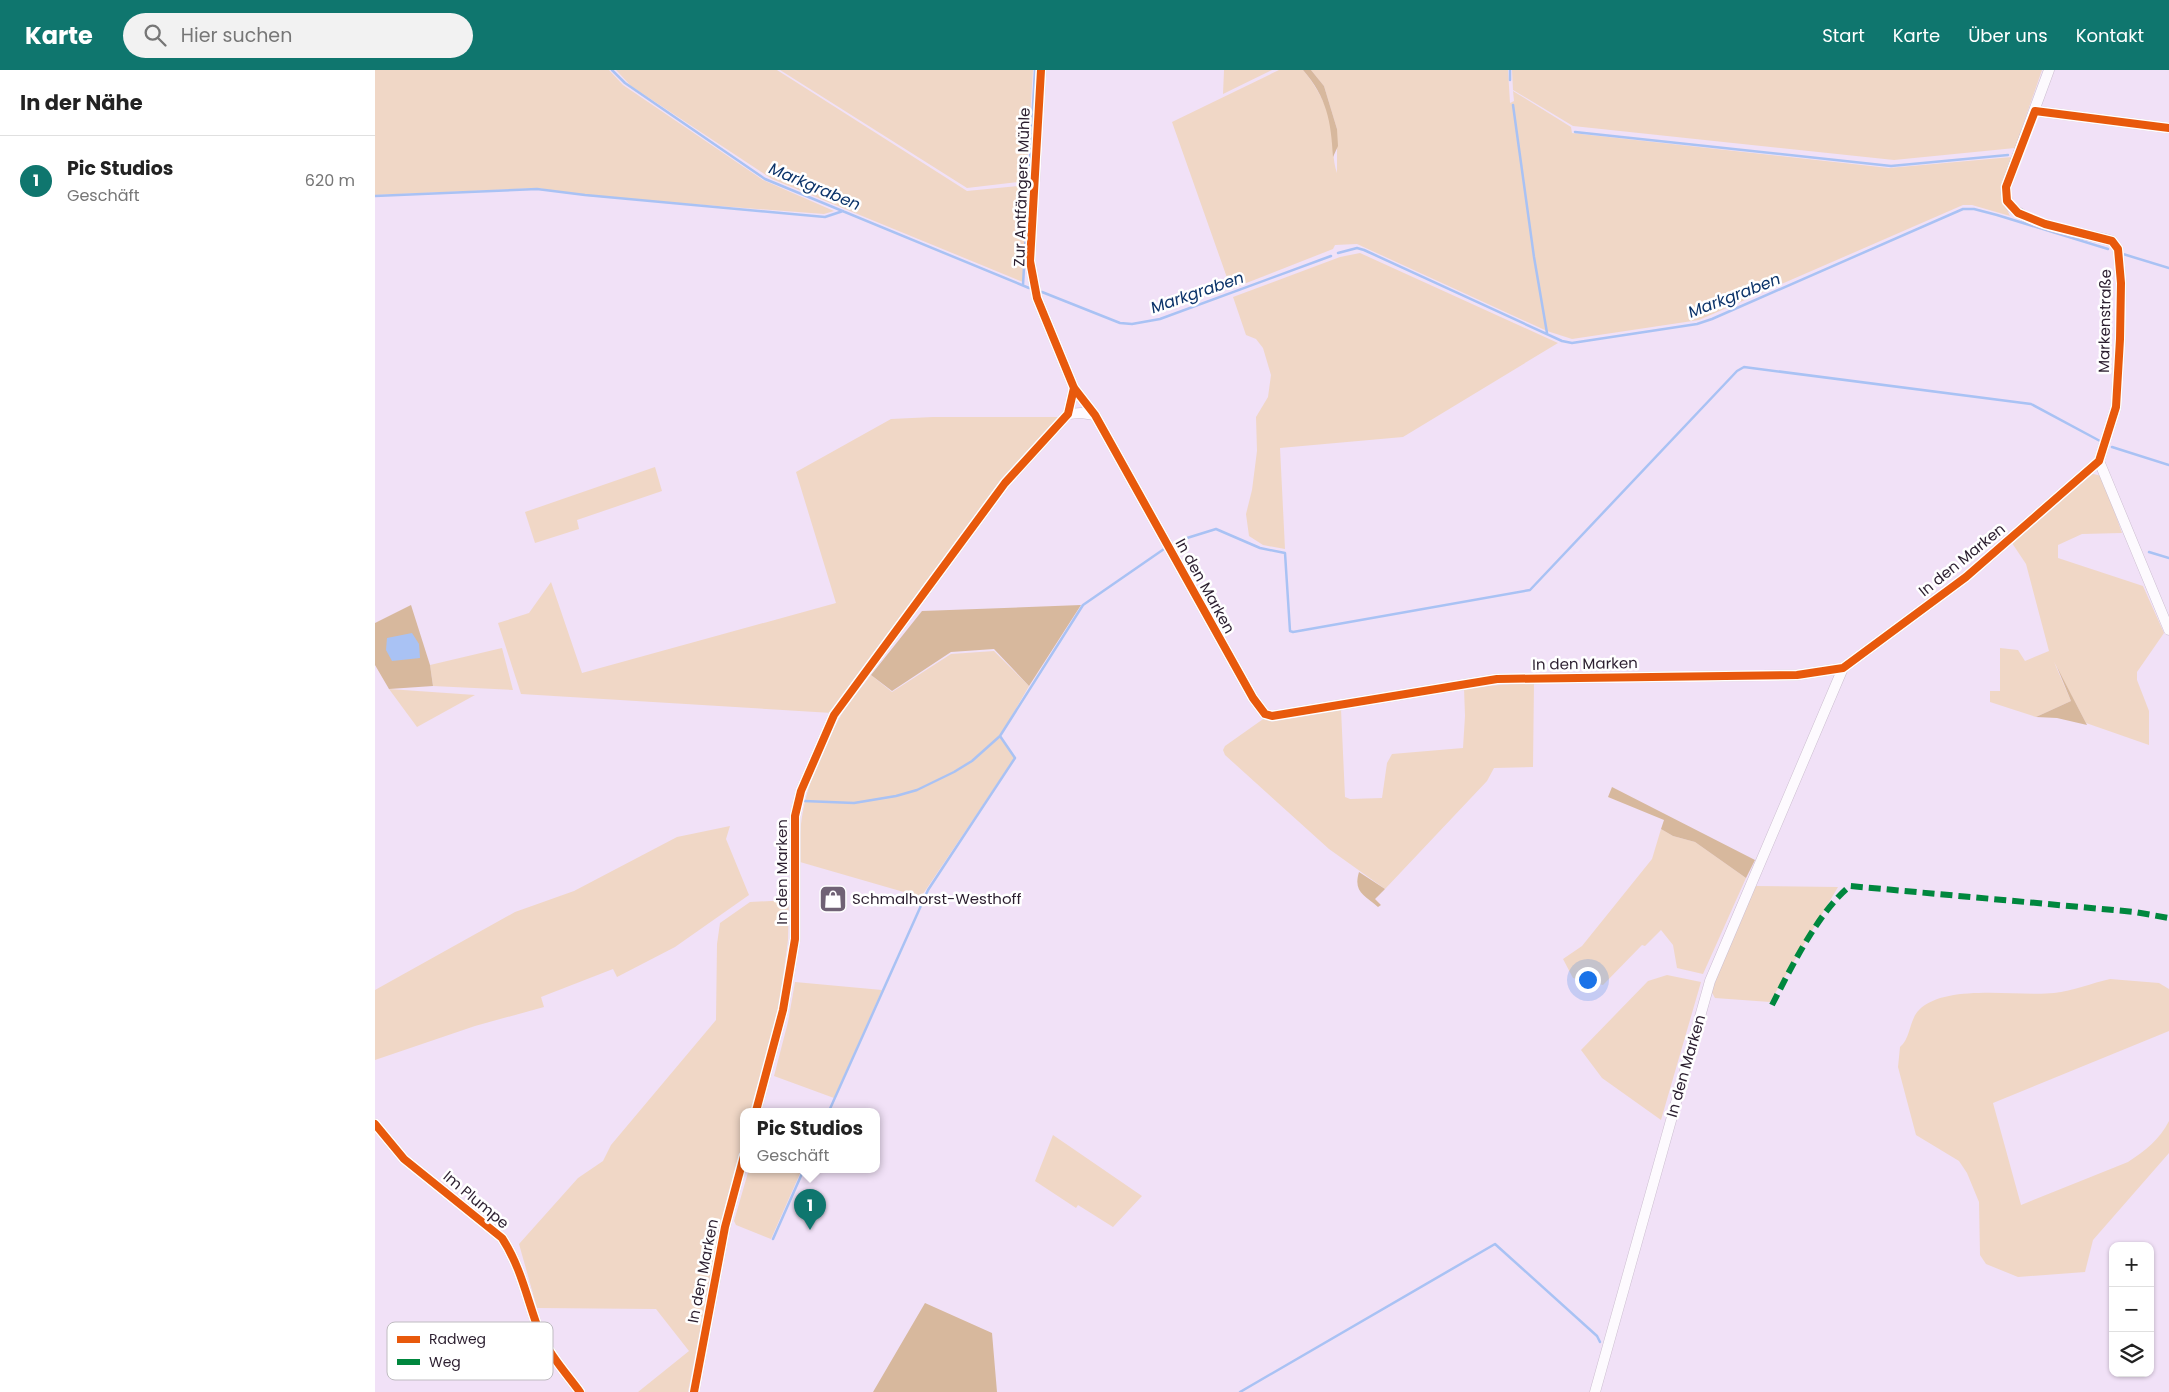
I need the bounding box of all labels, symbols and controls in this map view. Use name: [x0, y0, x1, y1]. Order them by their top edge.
search box: [123, 13, 473, 58]
text: Karte: [25, 19, 93, 52]
icon: search: [141, 21, 169, 49]
text: Hier suchen: [181, 22, 292, 49]
text: Start: [1822, 23, 1865, 48]
text: Karte: [1893, 23, 1940, 48]
text: Über uns: [1968, 23, 2048, 48]
text: Kontakt: [2076, 23, 2144, 48]
text: In der Nähe: [20, 88, 143, 117]
street label: Zur Antfängers Mühle: [1008, 107, 1035, 267]
text: Pic Studios: [67, 155, 173, 182]
water label: Markgraben: [765, 157, 864, 216]
text: 1: [33, 169, 39, 192]
text: 620 m: [305, 169, 355, 192]
text: Geschäft: [67, 184, 140, 207]
water label: Markgraben: [1147, 266, 1247, 319]
water label: Markgraben: [1685, 267, 1784, 324]
street label: Markenstraße: [2093, 269, 2116, 373]
street label: In den Marken: [1914, 518, 2009, 601]
street label: In den Marken: [1171, 534, 1240, 637]
street label: In den Marken: [1532, 652, 1638, 675]
street label: In den Marken: [771, 819, 792, 925]
shop icon: Schmalhorst-Westhoff: [818, 884, 848, 914]
place label: Schmalhorst-Westhoff: [852, 888, 1022, 909]
your location: [1575, 967, 1601, 993]
street label: In den Marken: [1661, 1012, 1710, 1120]
popup: [740, 1108, 880, 1173]
text: Pic Studios: [757, 1115, 863, 1142]
text: Geschäft: [757, 1144, 829, 1167]
street label: Im Plumpe: [439, 1166, 514, 1233]
pin: 1: [794, 1189, 826, 1230]
street label: In den Marken: [682, 1217, 723, 1325]
map controls: [2109, 1242, 2154, 1377]
button: +: [2109, 1242, 2154, 1287]
button: −: [2109, 1287, 2154, 1332]
legend: [387, 1322, 553, 1380]
text: Radweg: [429, 1329, 486, 1349]
button: layers: [2109, 1332, 2154, 1377]
text: Weg: [429, 1352, 461, 1372]

